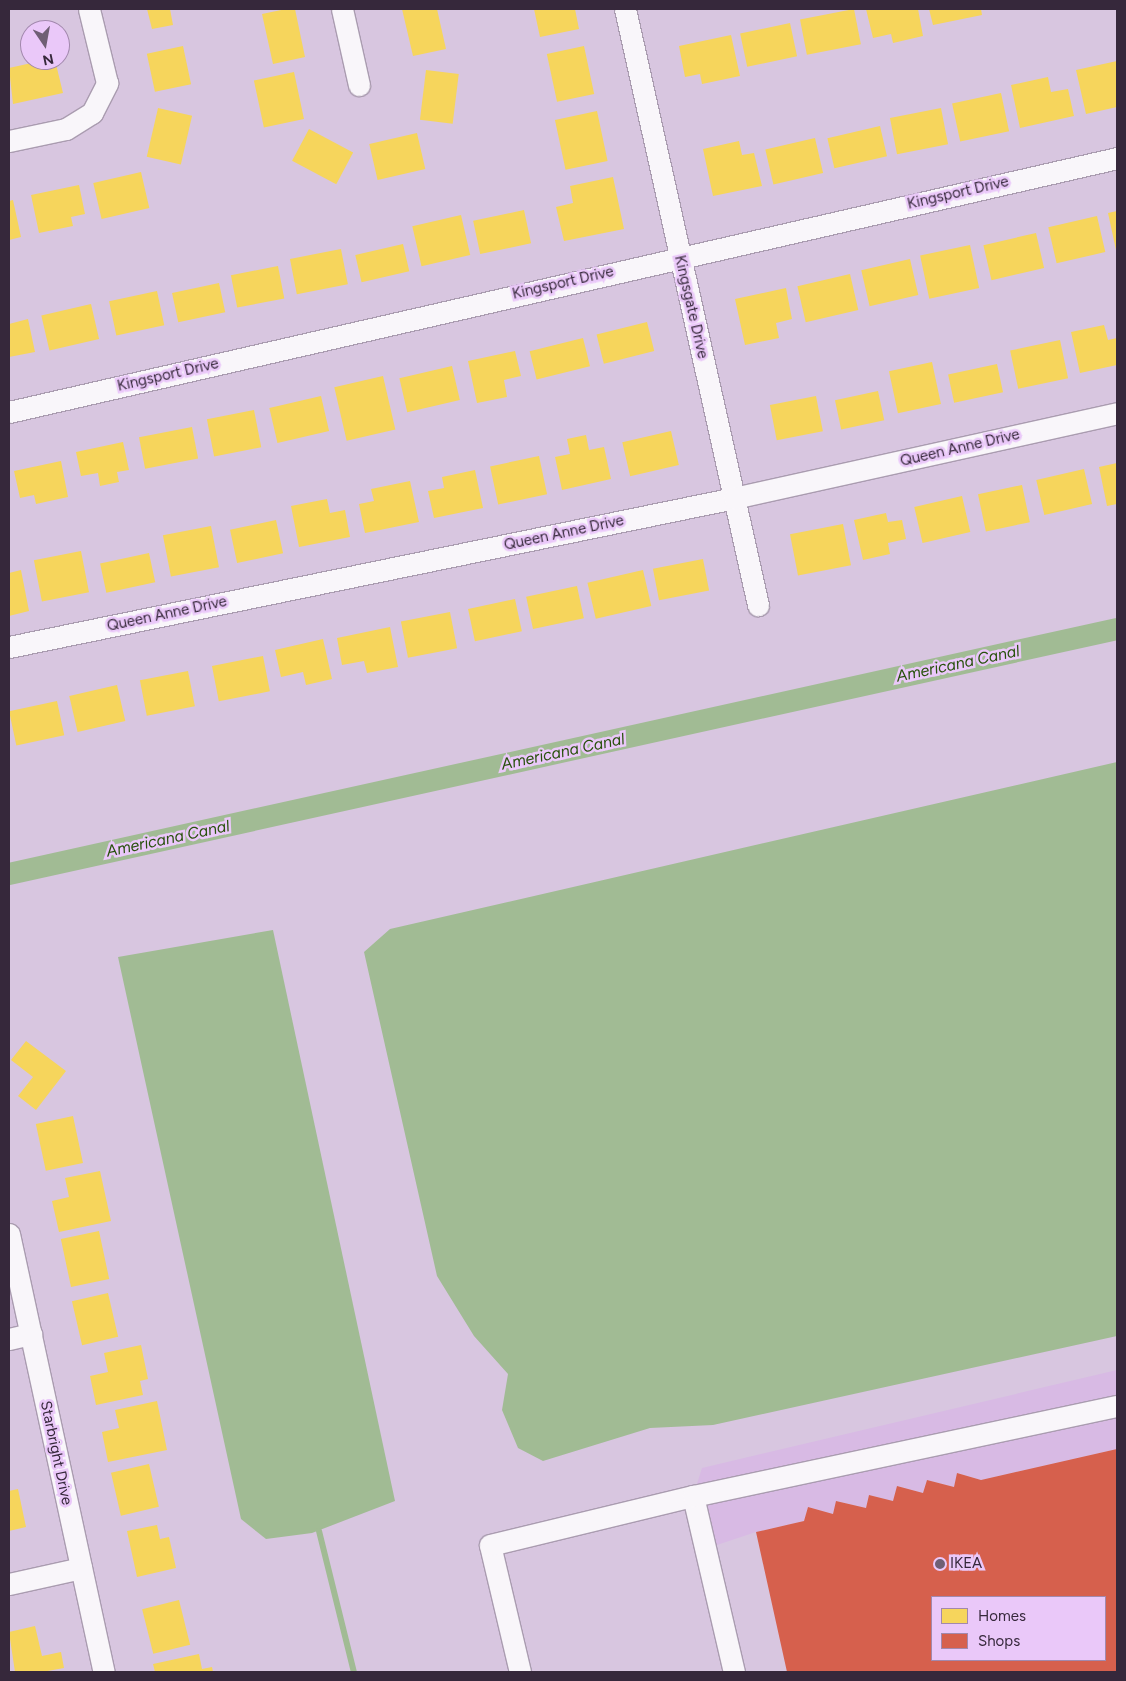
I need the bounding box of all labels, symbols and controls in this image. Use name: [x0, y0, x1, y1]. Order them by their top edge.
north arrow: [20, 20, 70, 70]
text: N: [41, 50, 55, 69]
street label: Kingsport Drive: [906, 173, 1010, 213]
street label: Kingsgate Drive: [670, 254, 712, 360]
street label: Kingsport Drive: [511, 263, 615, 303]
street label: Kingsport Drive: [116, 355, 220, 395]
street label: Queen Anne Drive: [899, 426, 1021, 470]
street label: Queen Anne Drive: [502, 512, 626, 554]
street label: Queen Anne Drive: [105, 593, 229, 635]
water label: Americana Canal: [895, 642, 1021, 686]
water label: Americana Canal: [500, 730, 626, 774]
water label: Americana Canal: [105, 817, 231, 861]
street label: Starbright Drive: [36, 1399, 76, 1507]
place label: IKEA: [950, 1555, 982, 1573]
marker: IKEA: [934, 1558, 946, 1570]
legend: [931, 1596, 1106, 1661]
text: Homes: [978, 1607, 1026, 1625]
text: Shops: [978, 1632, 1020, 1650]

